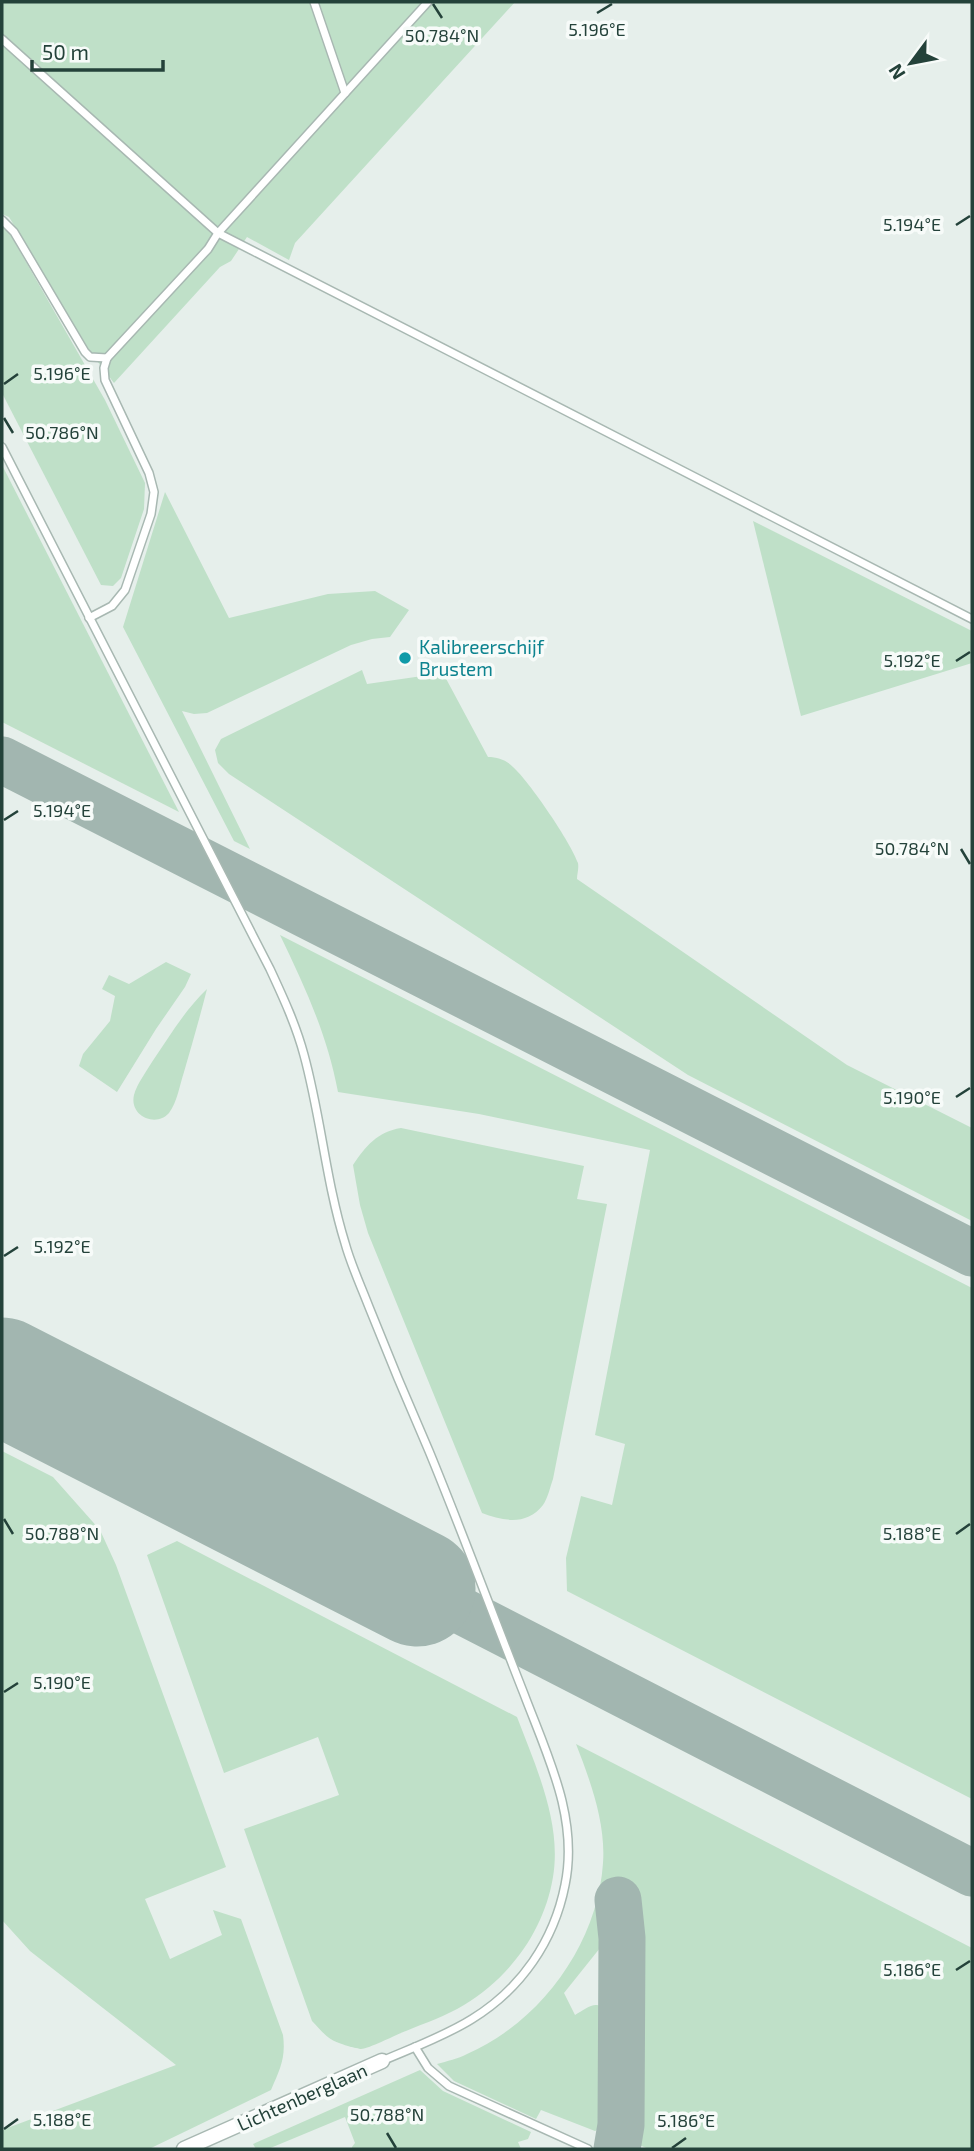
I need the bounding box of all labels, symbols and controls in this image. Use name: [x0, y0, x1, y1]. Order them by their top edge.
text: 5.196°E: [568, 18, 626, 40]
text: 50.784°N: [405, 24, 479, 46]
scale bar: [32, 28, 163, 72]
north arrow: [876, 28, 946, 98]
text: 50 m: [42, 39, 89, 64]
text: N: [883, 60, 910, 84]
text: 5.194°E: [883, 213, 941, 235]
text: 5.196°E: [33, 362, 91, 384]
text: 50.786°N: [25, 421, 99, 443]
place label: Kalibreerschijf Brustem: [419, 635, 545, 680]
text: 5.192°E: [883, 649, 941, 671]
marker: Kalibreerschijf Brustem: [397, 650, 413, 666]
text: 5.194°E: [33, 799, 91, 821]
text: 50.784°N: [875, 837, 949, 859]
text: 5.190°E: [883, 1086, 941, 1108]
text: 5.192°E: [33, 1235, 91, 1257]
text: 50.788°N: [25, 1522, 99, 1544]
text: 5.188°E: [883, 1522, 941, 1544]
text: 5.190°E: [33, 1671, 91, 1693]
text: 5.186°E: [883, 1958, 941, 1980]
street label: Lichtenberglaan: [233, 2058, 370, 2136]
text: 50.788°N: [350, 2103, 424, 2125]
text: 5.188°E: [33, 2108, 91, 2130]
text: 5.186°E: [657, 2109, 715, 2131]

